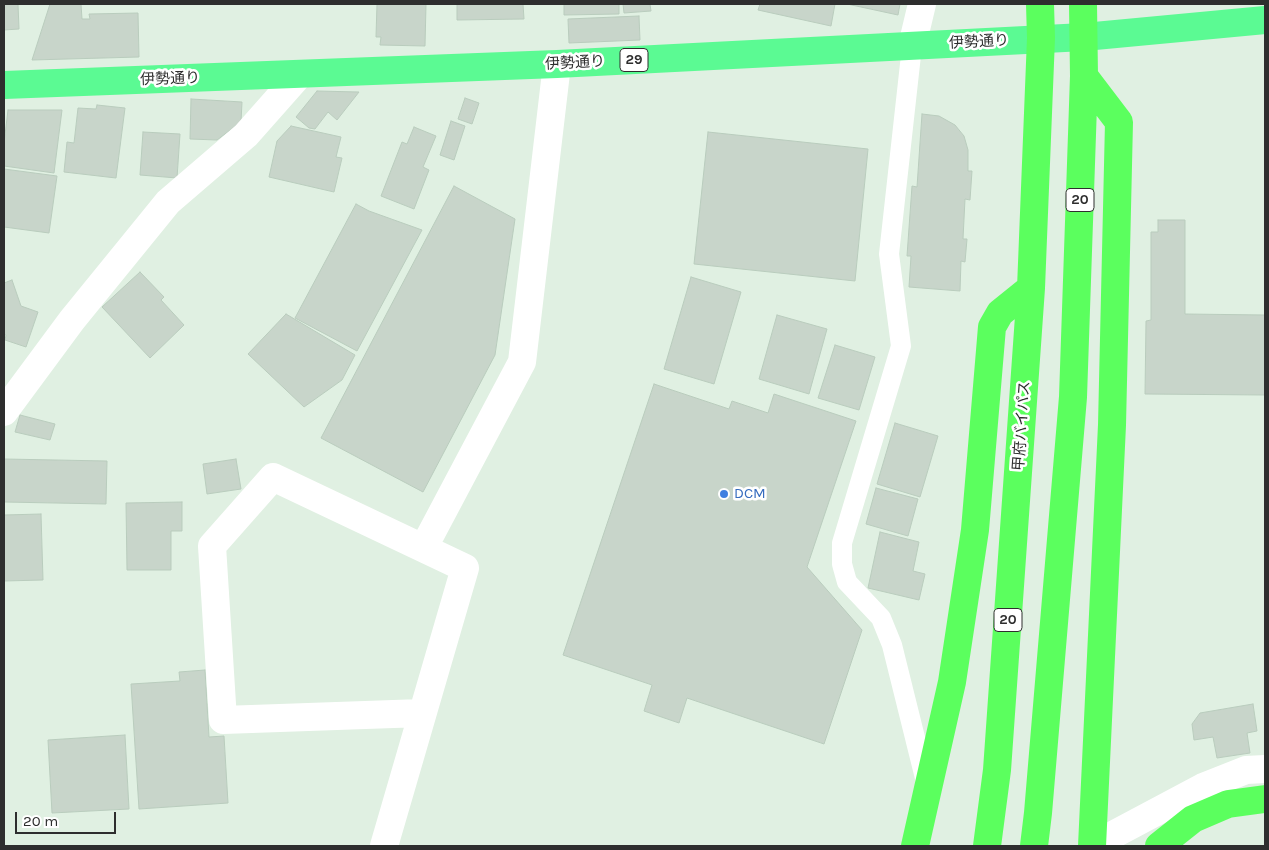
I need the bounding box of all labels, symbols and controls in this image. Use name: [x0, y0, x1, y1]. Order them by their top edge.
street label: 伊勢通り: [949, 31, 1009, 53]
road number: 29: [620, 48, 648, 72]
street label: 伊勢通り: [545, 52, 605, 74]
street label: 伊勢通り: [140, 69, 200, 89]
road number: 20: [1066, 188, 1094, 212]
street label: 甲府バイパス: [1010, 380, 1034, 472]
place label: DCM: [734, 485, 766, 503]
marker: DCM: [718, 488, 730, 500]
road number: 20: [994, 608, 1022, 632]
scale bar: [18, 802, 119, 834]
text: 20 m: [23, 812, 58, 830]

